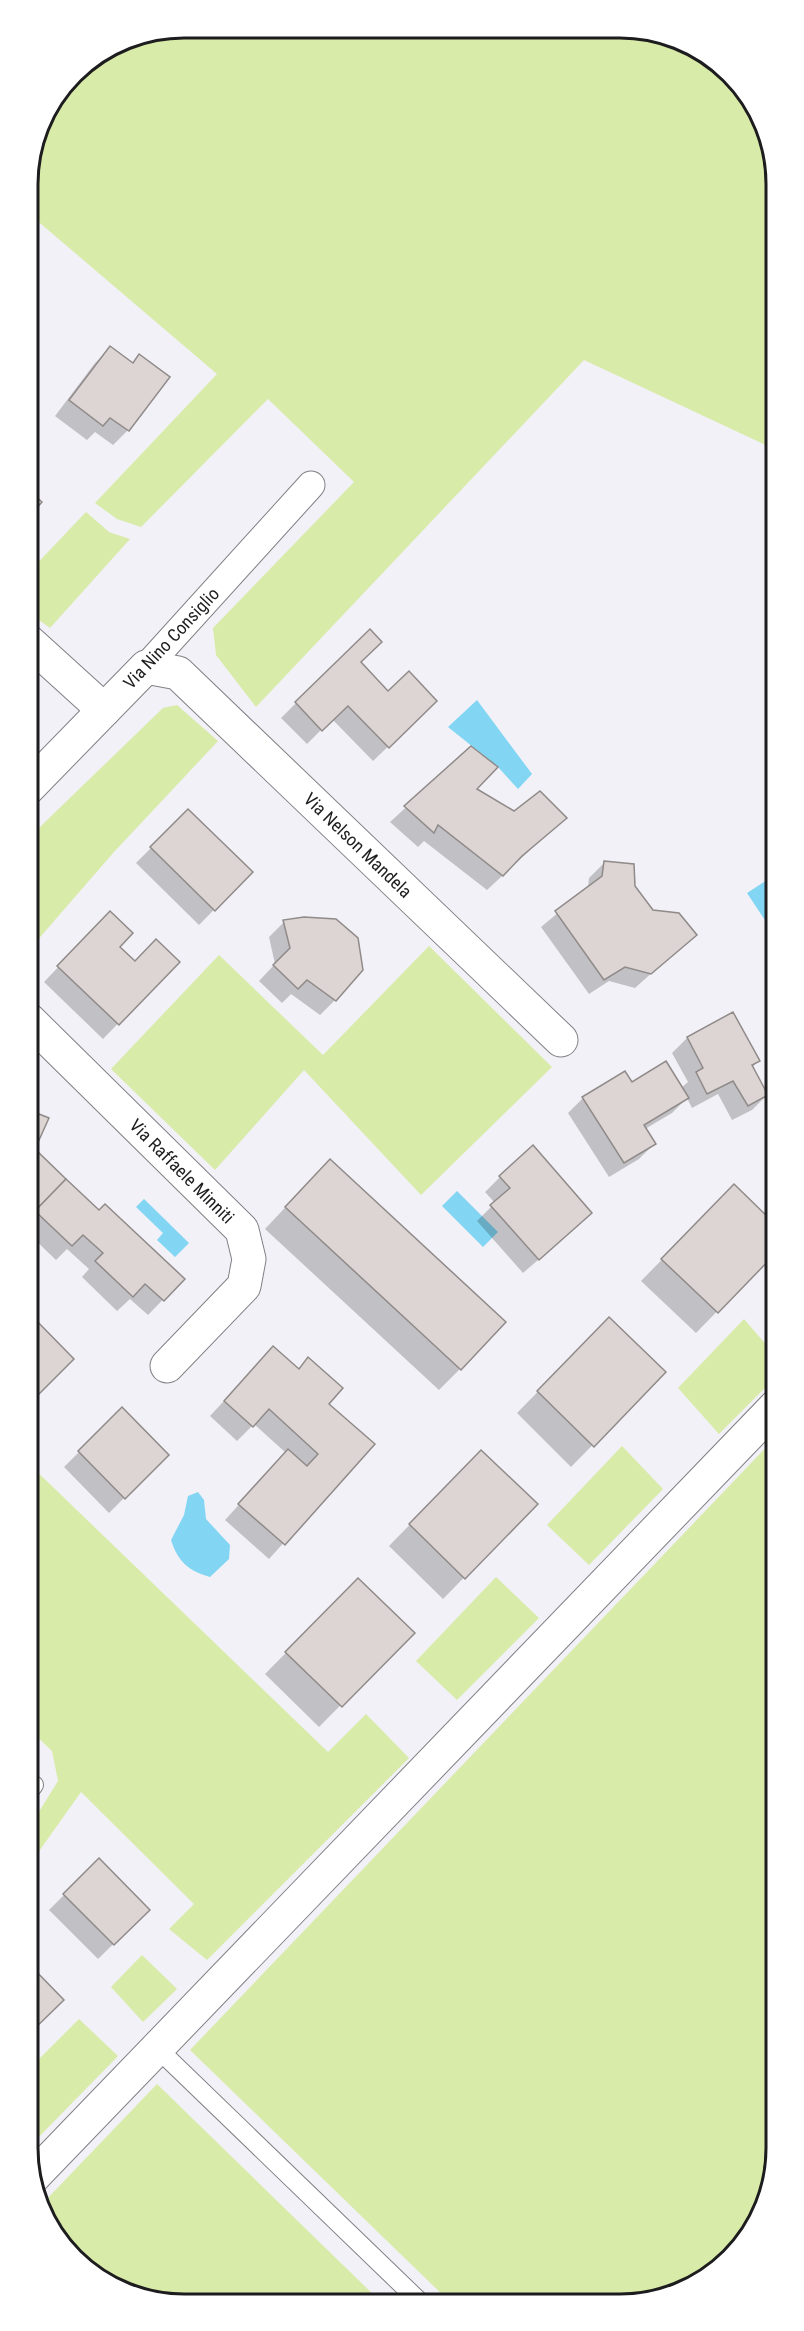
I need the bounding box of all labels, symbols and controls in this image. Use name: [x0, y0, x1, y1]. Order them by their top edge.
street label: Via Nino Consiglio: [119, 583, 223, 693]
street label: Via Nelson Mandela: [300, 788, 416, 902]
street label: Via Raffaele Minniti: [125, 1114, 239, 1228]

